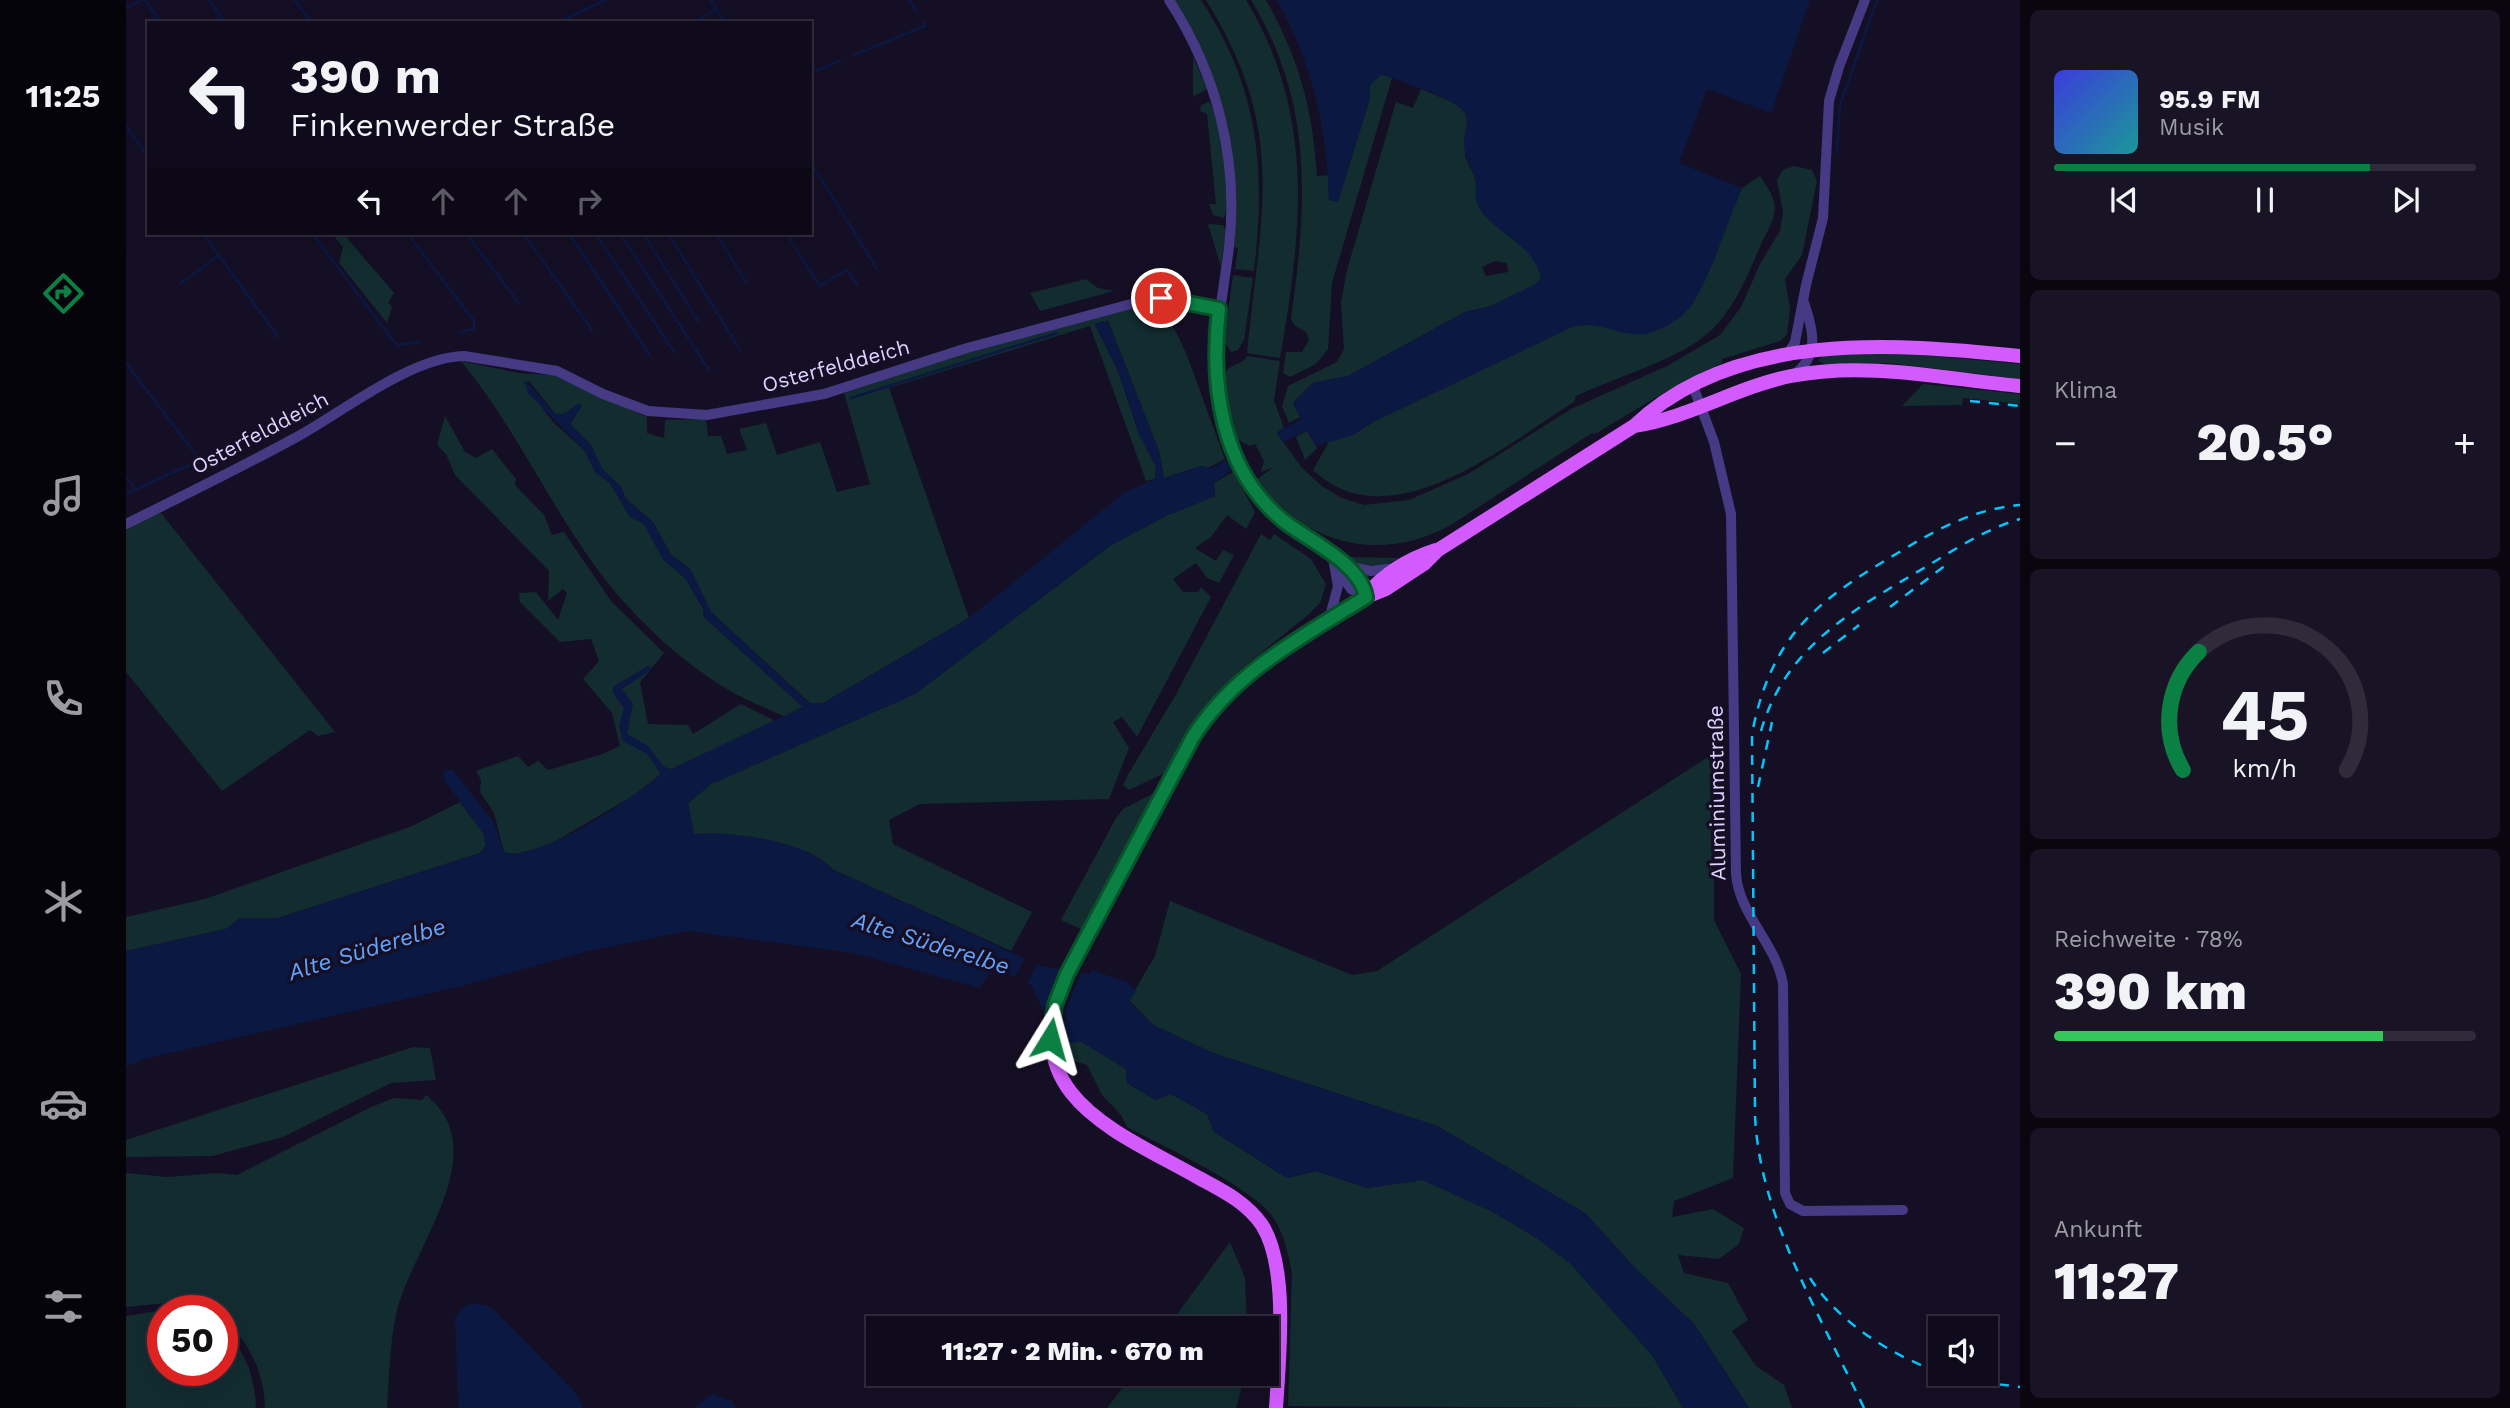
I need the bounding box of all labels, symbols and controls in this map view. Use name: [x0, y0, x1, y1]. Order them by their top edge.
text: 390 m: [290, 47, 441, 105]
icon: left: [175, 49, 266, 140]
text: 11:25: [26, 77, 100, 115]
text: 95.9 FM: [2159, 84, 2261, 114]
text: Finkenwerder Straße: [290, 106, 615, 144]
text: Musik: [2159, 114, 2224, 141]
icon: previous: [2105, 181, 2143, 219]
icon: pause: [2246, 181, 2284, 219]
icon: next: [2387, 181, 2425, 219]
icon: left: [351, 182, 389, 220]
icon: ahead: [424, 182, 462, 220]
icon: ahead: [497, 182, 535, 220]
icon: right: [570, 182, 608, 220]
pin: [1131, 268, 1191, 328]
icon: directions: [39, 269, 88, 318]
icon: arrive: [1142, 279, 1180, 317]
street label: Osterfelddeich: [759, 334, 912, 397]
text: Klima: [2054, 377, 2117, 404]
street label: Osterfelddeich: [187, 386, 333, 479]
text: 20.5°: [2196, 412, 2334, 473]
text: −: [2054, 421, 2077, 465]
text: +: [2453, 421, 2476, 465]
icon: music: [39, 471, 88, 520]
text: 45: [2220, 672, 2310, 758]
icon: phone: [39, 674, 88, 723]
street label: Aluminiumstraße: [1702, 705, 1731, 881]
text: km/h: [2233, 754, 2297, 783]
icon: climate: [39, 877, 88, 926]
water label: Alte Süderelbe: [848, 906, 1013, 980]
water label: Alte Süderelbe: [284, 913, 449, 987]
text: Reichweite · 78%: [2054, 926, 2243, 953]
text: 390 km: [2054, 961, 2247, 1022]
position arrow: [1013, 1002, 1087, 1076]
icon: car: [39, 1079, 88, 1128]
text: Ankunft: [2054, 1216, 2142, 1243]
text: 11:27: [2054, 1251, 2179, 1312]
icon: filters: [39, 1282, 88, 1331]
speed limit sign: 50: [147, 1295, 238, 1386]
map controls: [1928, 1316, 1998, 1386]
button: sound: [1928, 1316, 1998, 1386]
text: 11:27 · 2 Min. · 670 m: [941, 1336, 1204, 1366]

